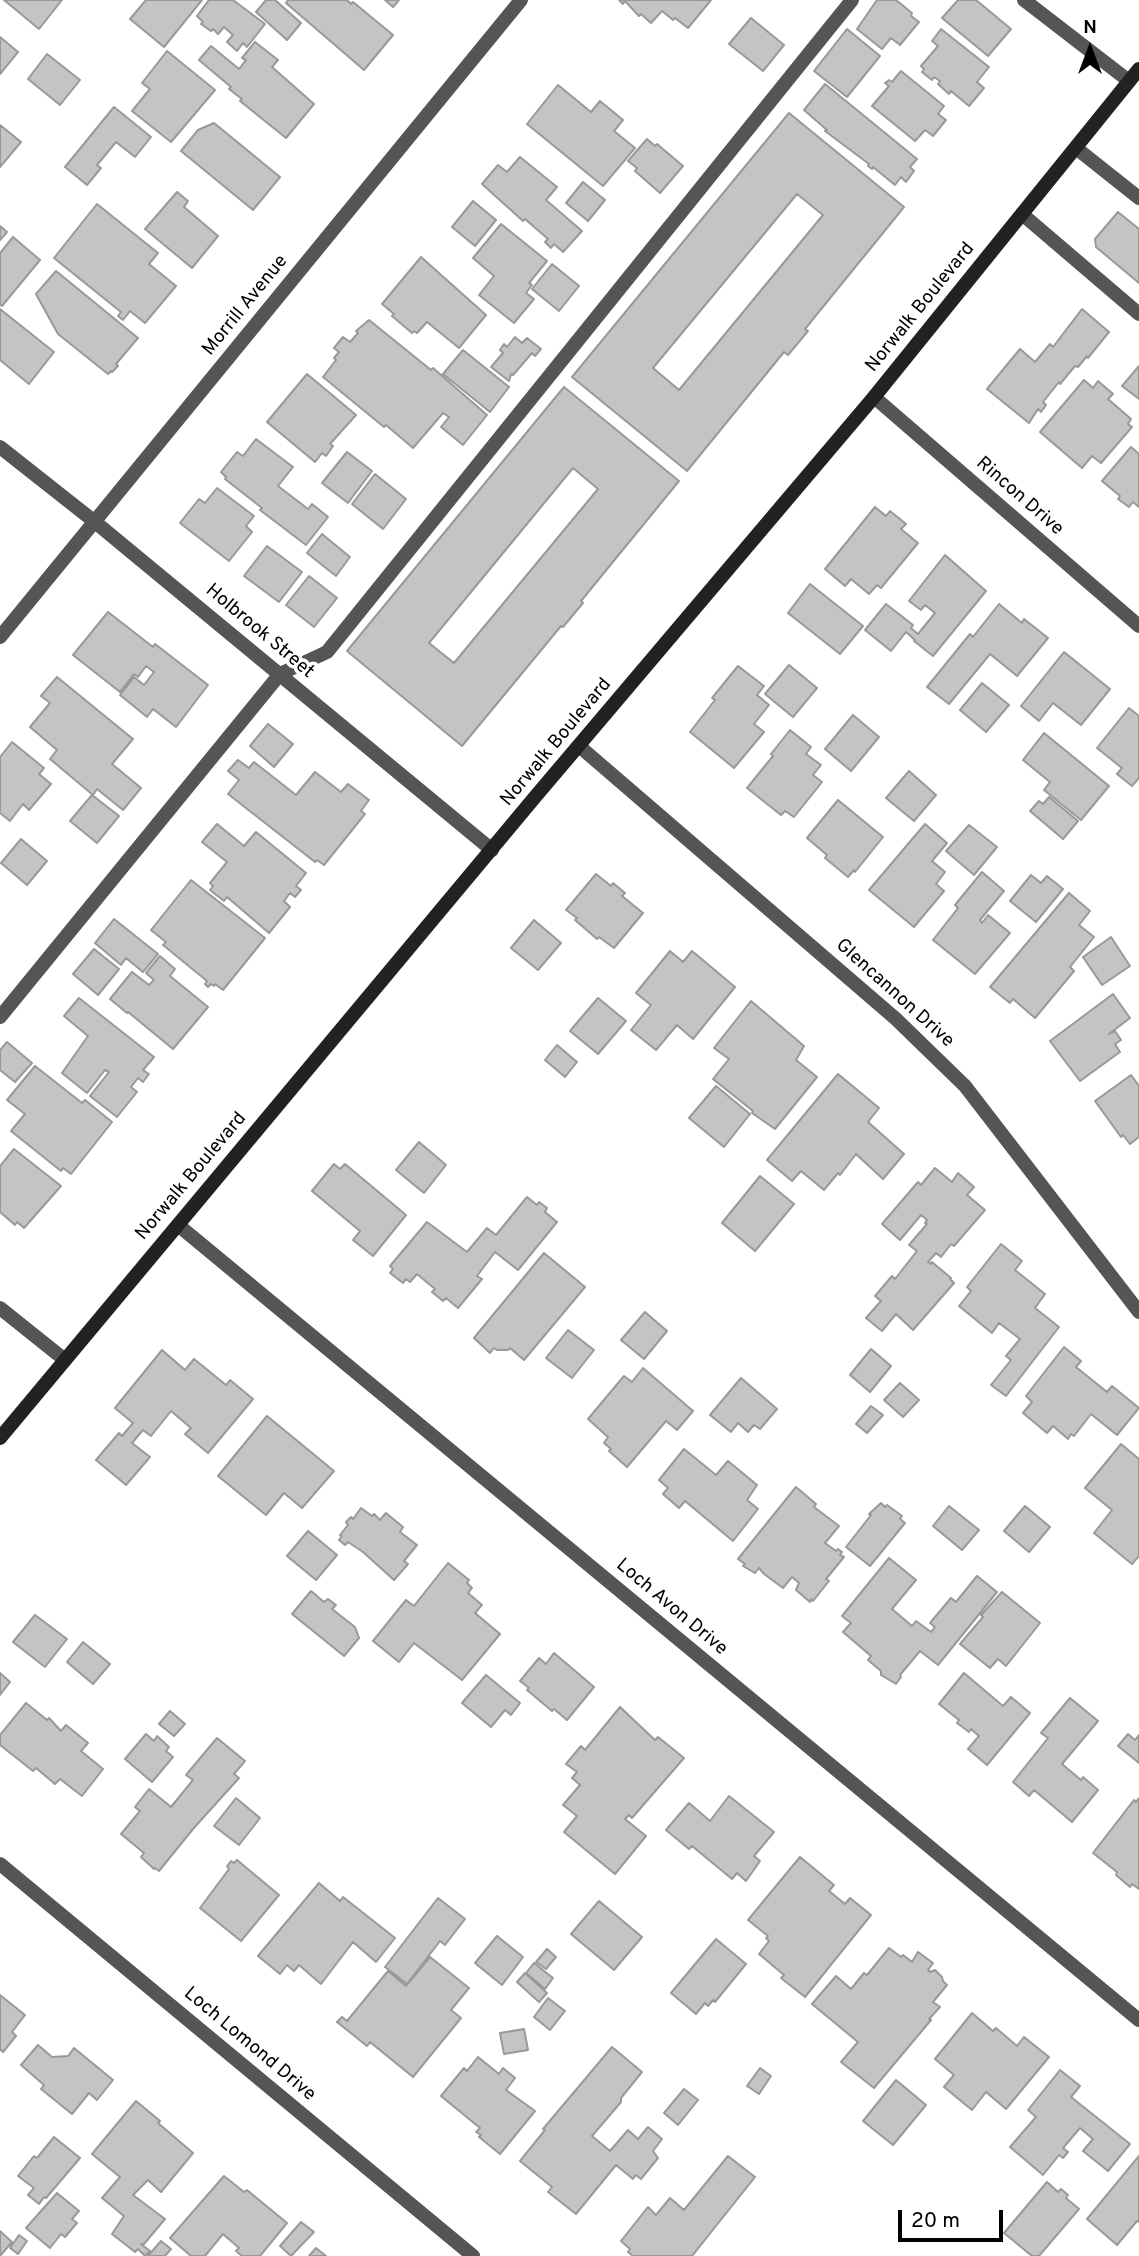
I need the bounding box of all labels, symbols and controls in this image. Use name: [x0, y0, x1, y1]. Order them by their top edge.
north arrow: [1055, 14, 1125, 84]
text: N: [1083, 16, 1097, 40]
street label: Norwalk Boulevard: [862, 239, 980, 377]
street label: Morrill Avenue: [198, 251, 294, 361]
street label: Rincon Drive: [970, 453, 1068, 541]
street label: Holbrook Street: [200, 580, 318, 684]
street label: Norwalk Boulevard: [497, 674, 617, 812]
street label: Glencannon Drive: [830, 935, 958, 1053]
street label: Norwalk Boulevard: [132, 1108, 252, 1246]
street label: Loch Avon Drive: [611, 1555, 731, 1661]
street label: Loch Lomond Drive: [178, 1983, 320, 2107]
scale bar: [901, 2196, 1006, 2240]
text: 20 m: [911, 2208, 960, 2235]

